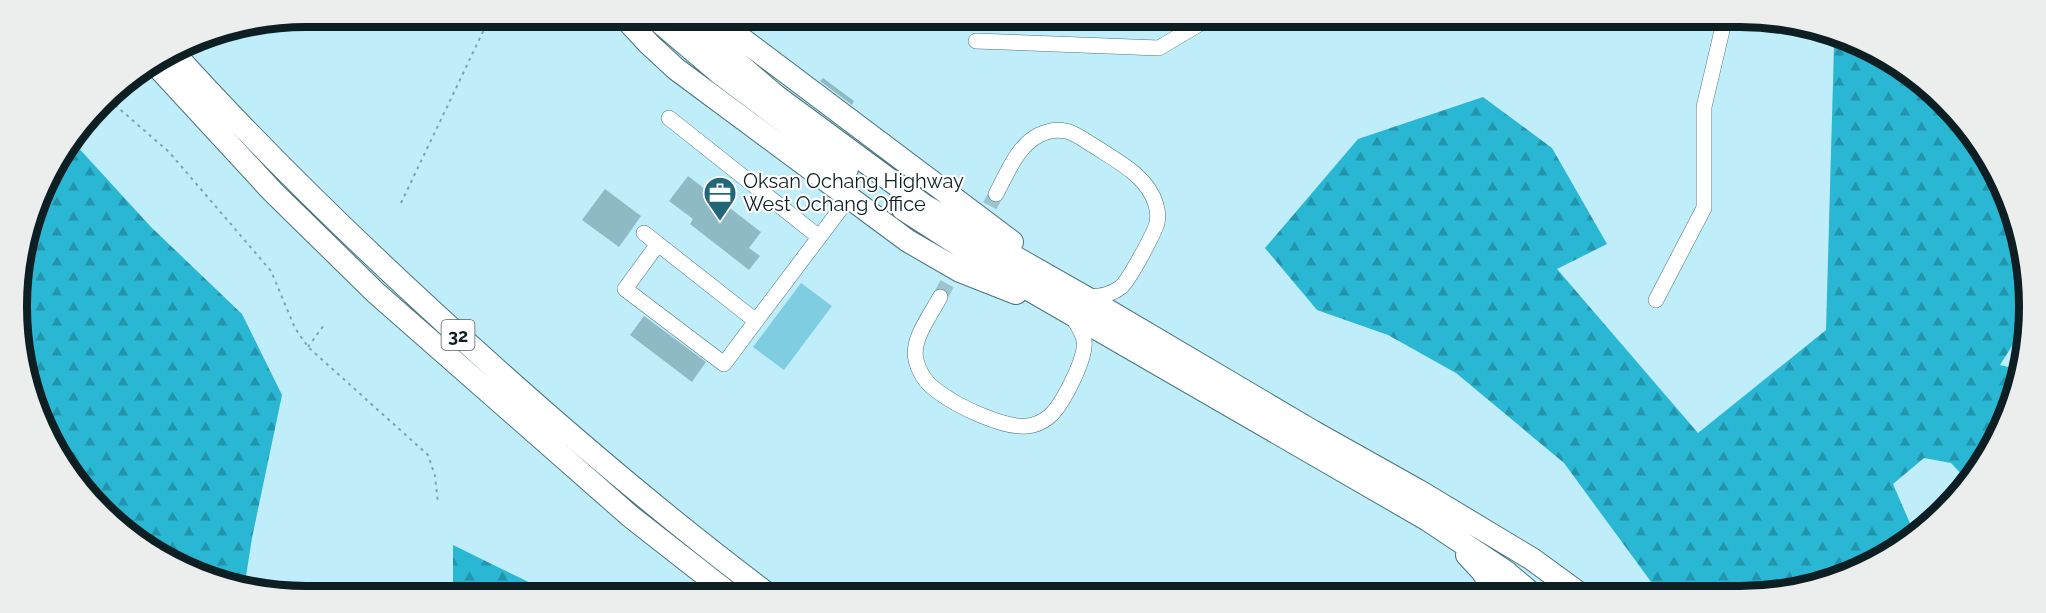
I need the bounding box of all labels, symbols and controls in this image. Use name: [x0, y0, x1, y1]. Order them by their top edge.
place label: Oksan Ochang Highway West Ochang Office: [743, 169, 964, 216]
office icon: Oksan Ochang Highway West Ochang Office: [702, 175, 738, 222]
road number: 32: [442, 320, 474, 350]

